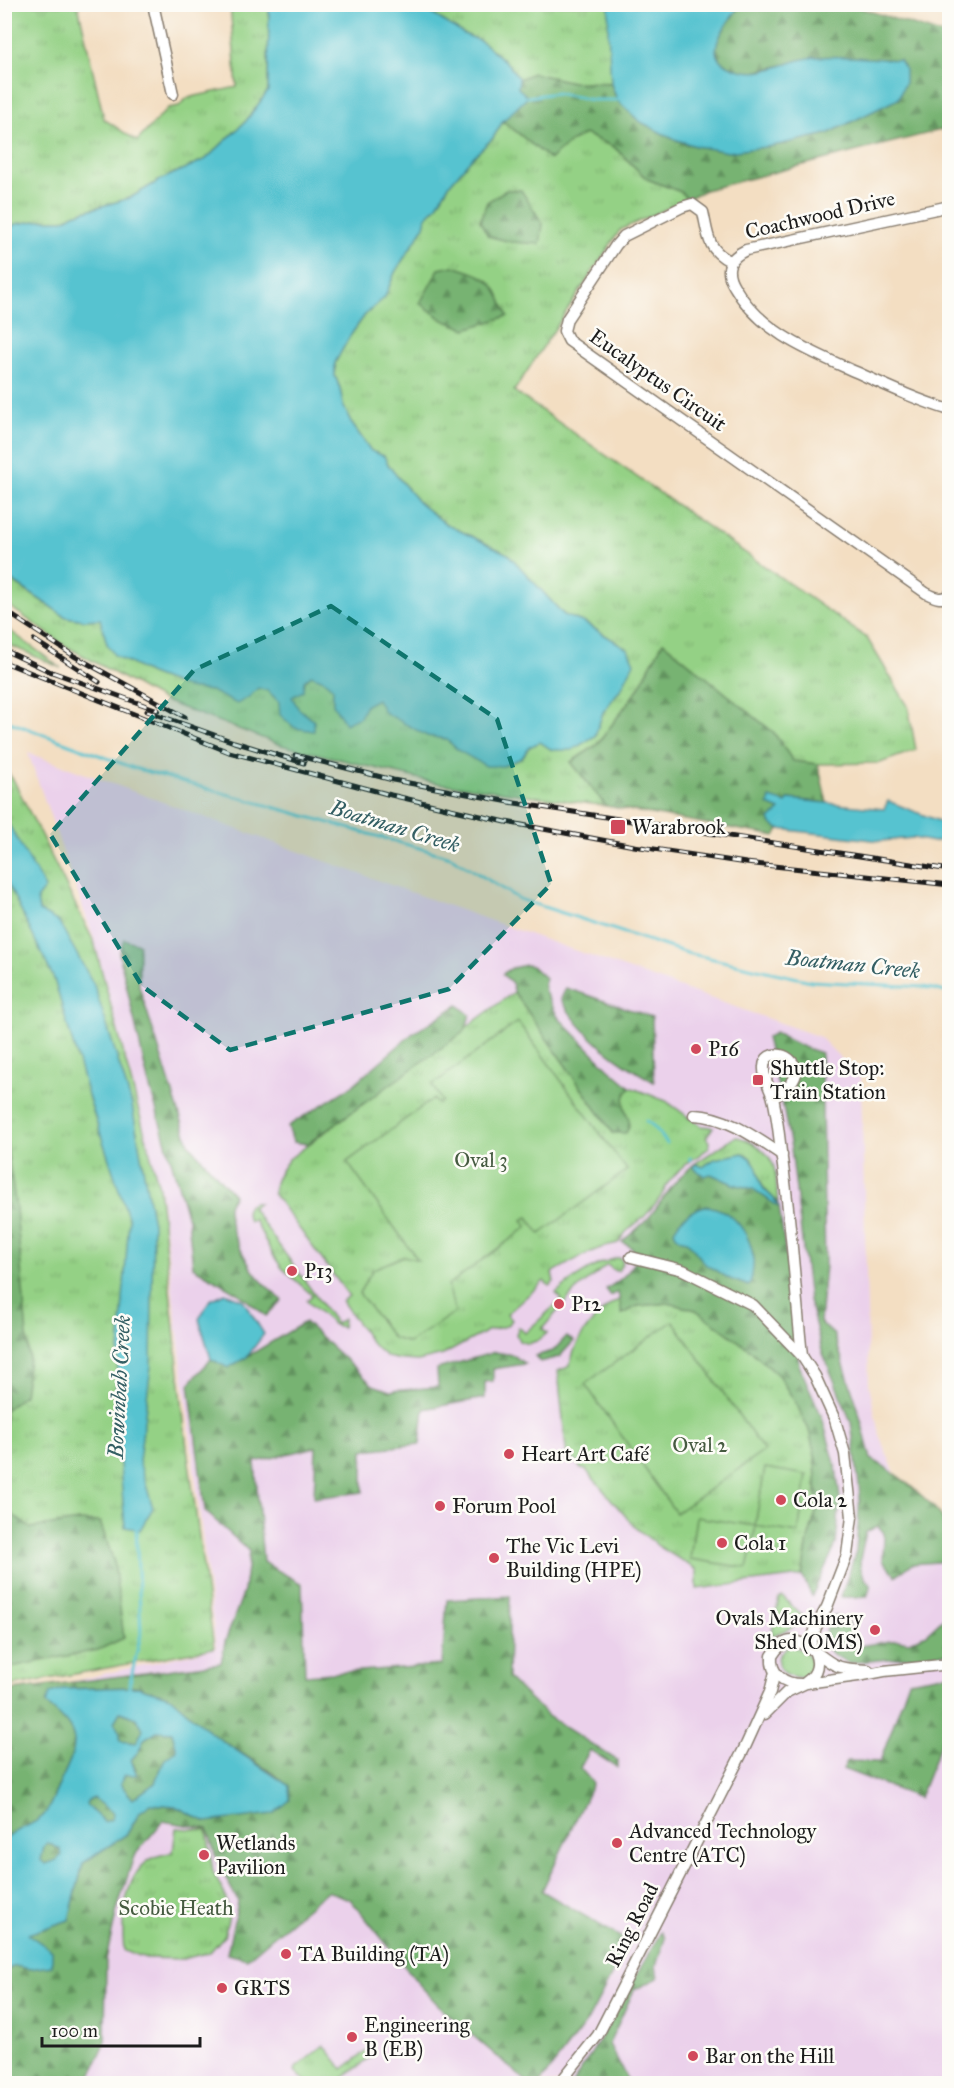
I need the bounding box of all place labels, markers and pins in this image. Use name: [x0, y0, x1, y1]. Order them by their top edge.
place label: Warabrook: [632, 814, 726, 840]
marker: Warabrook: [609, 818, 627, 836]
place label: P16: [708, 1036, 740, 1062]
marker: P16: [689, 1042, 703, 1056]
place label: Shuttle Stop: Train Station: [770, 1055, 886, 1105]
marker: Shuttle Stop: Train Station: [751, 1073, 765, 1087]
place label: P13: [304, 1258, 333, 1284]
marker: P13: [285, 1264, 299, 1278]
place label: P12: [571, 1291, 602, 1317]
marker: P12: [552, 1297, 566, 1311]
place label: Heart Art Café: [521, 1441, 649, 1467]
marker: Heart Art Café: [502, 1447, 516, 1461]
place label: Cola 2: [793, 1487, 848, 1513]
place label: Forum Pool: [452, 1493, 556, 1519]
marker: Cola 2: [774, 1493, 788, 1507]
marker: Forum Pool: [433, 1499, 447, 1513]
place label: Cola 1: [734, 1530, 786, 1556]
place label: The Vic Levi Building (HPE): [506, 1533, 641, 1583]
marker: Cola 1: [715, 1536, 729, 1550]
marker: The Vic Levi Building (HPE): [487, 1551, 501, 1565]
place label: Ovals Machinery Shed (OMS): [716, 1605, 864, 1655]
marker: Ovals Machinery Shed (OMS): [868, 1623, 882, 1637]
place label: Advanced Technology Centre (ATC): [628, 1818, 818, 1868]
place label: Wetlands Pavilion: [216, 1830, 295, 1880]
marker: Advanced Technology Centre (ATC): [610, 1836, 624, 1850]
marker: Wetlands Pavilion: [197, 1848, 211, 1862]
place label: TA Building (TA): [298, 1941, 449, 1967]
marker: TA Building (TA): [279, 1947, 293, 1961]
place label: GRTS: [234, 1975, 290, 2001]
marker: GRTS: [215, 1981, 229, 1995]
place label: Engineering B (EB): [364, 2012, 470, 2062]
marker: Engineering B (EB): [345, 2030, 359, 2044]
place label: Bar on the Hill: [705, 2043, 835, 2069]
marker: Bar on the Hill: [686, 2049, 700, 2063]

